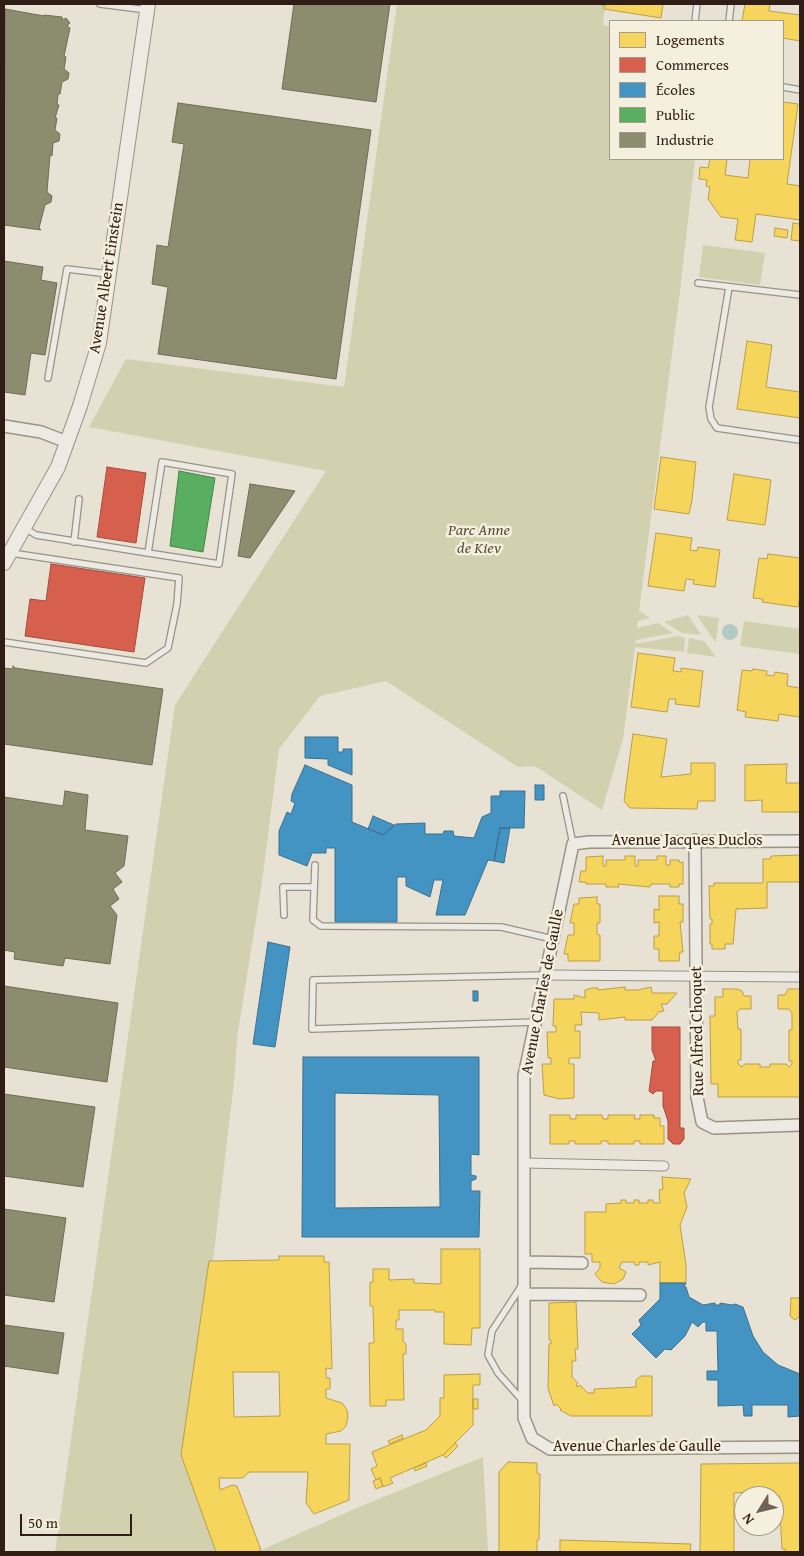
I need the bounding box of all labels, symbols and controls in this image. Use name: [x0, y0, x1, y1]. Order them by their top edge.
legend: [609, 20, 784, 160]
text: Logements: [656, 29, 724, 50]
text: Commerces: [656, 54, 729, 75]
text: Écoles: [656, 79, 695, 100]
text: Public: [656, 104, 695, 125]
text: Industrie: [656, 129, 714, 150]
street label: Avenue Albert Einstein: [86, 201, 128, 355]
park label: Parc Anne de Kiev: [448, 521, 510, 559]
street label: Avenue Jacques Duclos: [611, 831, 763, 851]
street label: Avenue Charles de Gaulle: [518, 908, 568, 1076]
street label: Rue Alfred Choquet: [687, 966, 709, 1096]
street label: Avenue Charles de Gaulle: [553, 1437, 721, 1457]
north arrow: [734, 1486, 784, 1536]
scale bar: [22, 1504, 135, 1536]
text: N: [737, 1510, 759, 1529]
text: 50 m: [28, 1512, 58, 1533]

